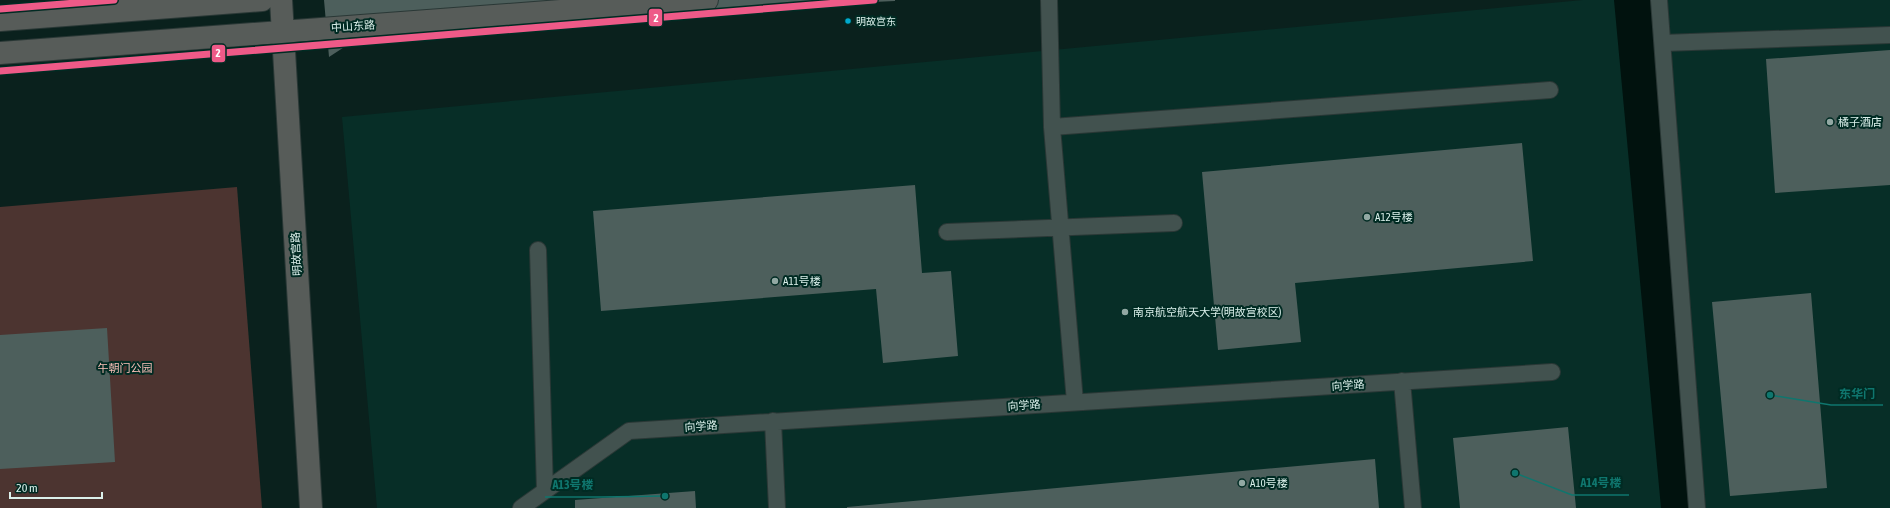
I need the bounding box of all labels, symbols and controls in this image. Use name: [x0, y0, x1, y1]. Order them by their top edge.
line badge: 2: [648, 8, 663, 27]
text: 2: [653, 12, 659, 24]
marker: 明故宫东: [843, 16, 853, 26]
place label: 明故宫东: [856, 16, 896, 27]
street label: 中山东路: [331, 18, 375, 34]
line badge: 2: [211, 44, 226, 63]
text: 2: [215, 47, 221, 59]
place label: 橘子酒店: [1838, 116, 1882, 128]
marker: 橘子酒店: [1825, 117, 1835, 127]
place label: A12号楼: [1375, 211, 1413, 223]
marker: A12号楼: [1362, 212, 1372, 222]
street label: 明故宫路: [289, 232, 303, 276]
place label: A11号楼: [783, 275, 821, 287]
marker: A11号楼: [770, 276, 780, 286]
place label: 南京航空航天大学(明故宫校区): [1133, 306, 1282, 318]
marker: 南京航空航天大学(明故宫校区): [1120, 307, 1130, 317]
park label: 午朝门公园: [98, 362, 153, 374]
street label: 向学路: [1331, 378, 1365, 392]
callout: 东华门: [1831, 381, 1883, 405]
text: 东华门: [1839, 387, 1875, 401]
street label: 向学路: [1007, 398, 1041, 412]
street label: 向学路: [684, 419, 718, 433]
callout: A14号楼: [1572, 471, 1629, 495]
callout: A13号楼: [545, 473, 602, 497]
scale bar: [10, 474, 102, 500]
text: A14号楼: [1579, 476, 1622, 490]
place label: A10号楼: [1250, 477, 1288, 489]
text: A13号楼: [551, 478, 594, 492]
marker: A10号楼: [1237, 478, 1247, 488]
text: 20 m: [16, 481, 38, 495]

